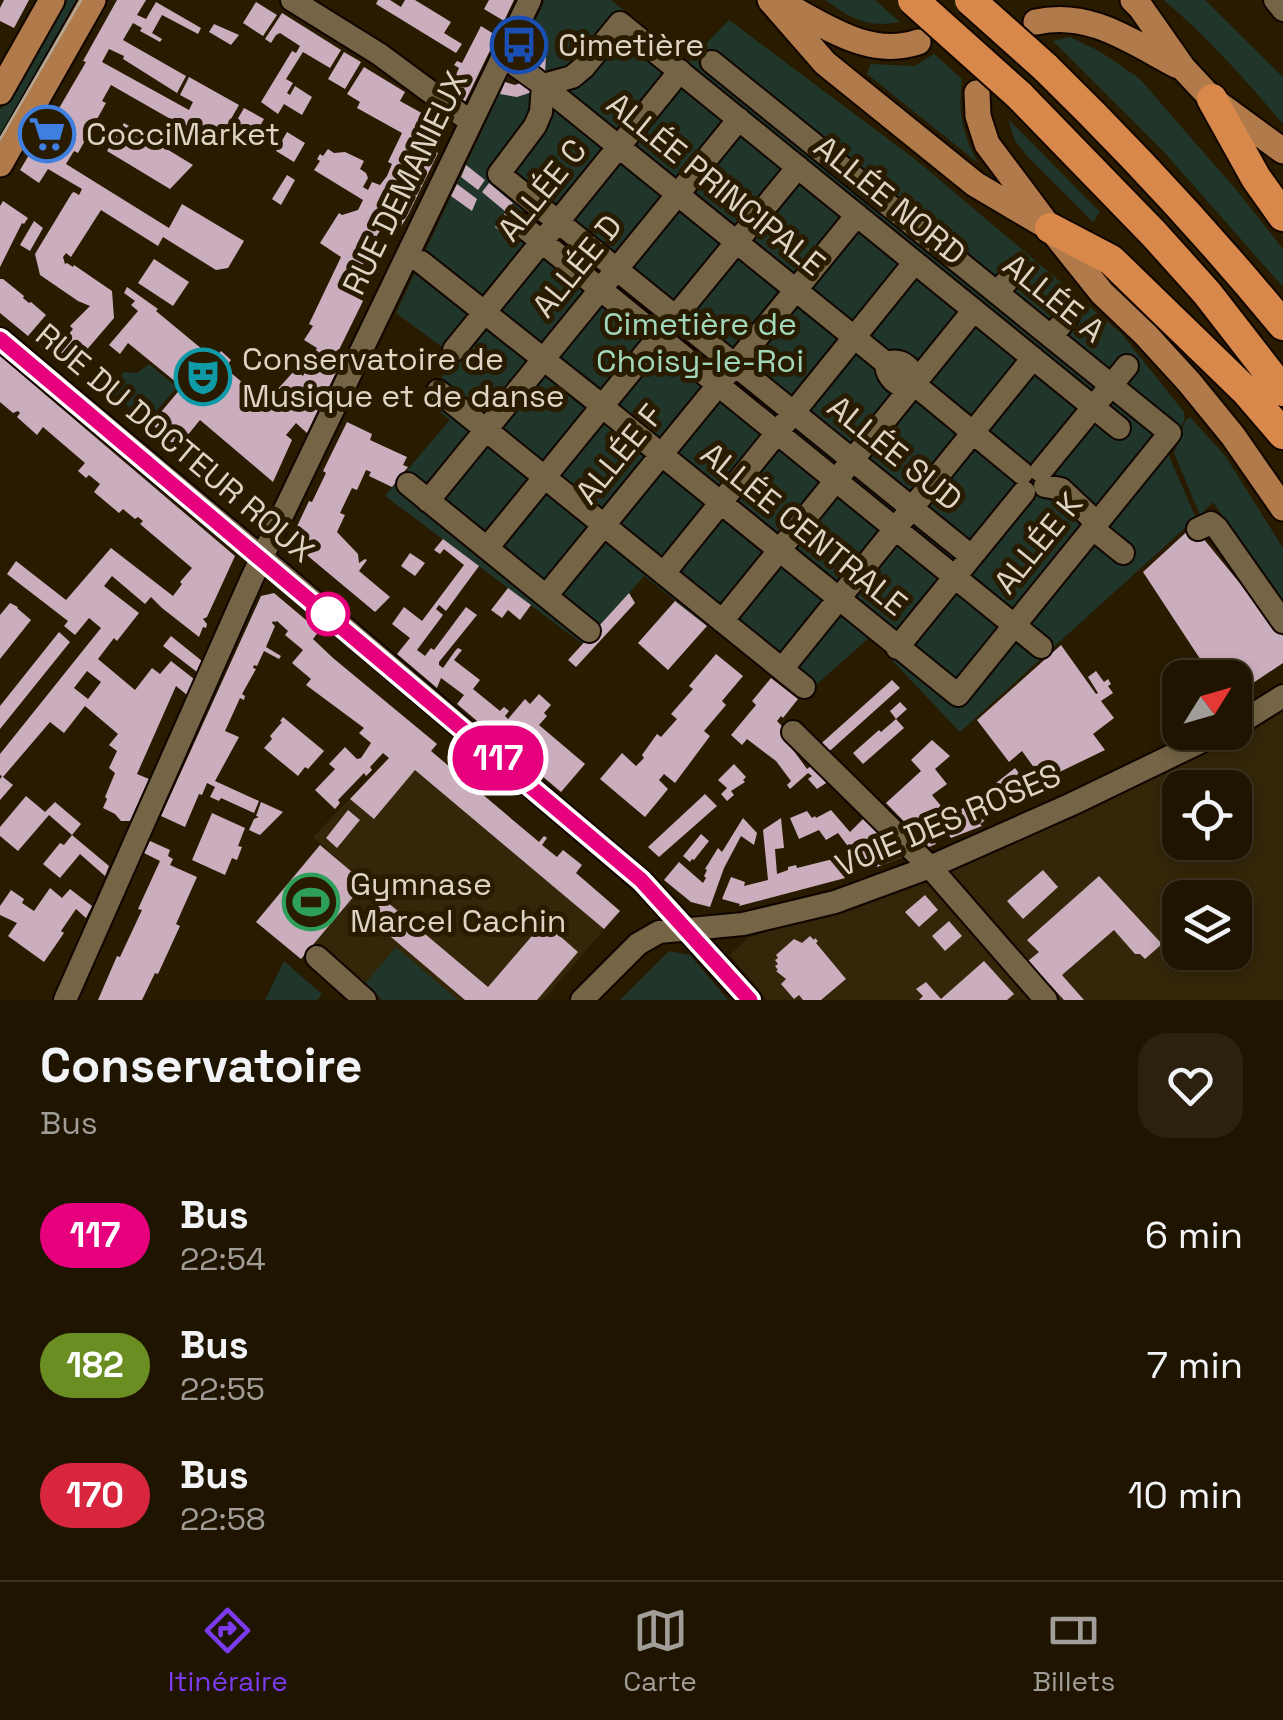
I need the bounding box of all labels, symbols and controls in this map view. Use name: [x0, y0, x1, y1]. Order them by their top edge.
bus stop icon: Cimetière: [489, 15, 549, 75]
place label: Cimetière: [558, 25, 704, 65]
street label: RUE DEMANIEUX: [334, 65, 476, 301]
street label: ALLÉE PRINCIPALE: [599, 84, 833, 284]
supermarket icon: CocciMarket: [17, 104, 77, 164]
place label: CocciMarket: [86, 114, 280, 154]
street label: ALLÉE NORD: [806, 127, 974, 273]
street label: ALLÉE C: [489, 131, 595, 249]
street label: ALLÉE D: [524, 207, 630, 325]
street label: ALLÉE A: [995, 245, 1113, 351]
park label: Cimetière de Choisy-le-Roi: [596, 304, 804, 381]
street label: RUE DU DOCTEUR ROUX: [28, 315, 322, 571]
place label: Conservatoire de Musique et de danse: [242, 339, 565, 416]
theatre icon: Conservatoire de Musique et de danse: [173, 347, 233, 407]
street label: ALLÉE SUD: [820, 387, 970, 519]
street label: ALLÉE F: [567, 396, 671, 512]
street label: ALLÉE CENTRALE: [693, 434, 915, 624]
street label: ALLÉE K: [985, 484, 1091, 602]
unlabelled marker: [307, 593, 349, 635]
north arrow: [1162, 660, 1252, 750]
map controls: [1162, 660, 1252, 970]
line badge: 117: [440, 726, 556, 790]
text: 117: [472, 736, 524, 780]
street label: VOIE DES ROSES: [829, 755, 1067, 885]
button: locate: [1162, 770, 1252, 860]
place label: Gymnase Marcel Cachin: [350, 864, 566, 941]
sports icon: Gymnase Marcel Cachin: [281, 872, 341, 932]
button: layers: [1162, 880, 1252, 970]
button: heart: [1138, 1033, 1243, 1138]
text: Conservatoire: [40, 1035, 362, 1096]
text: Bus: [40, 1103, 98, 1143]
text: Bus: [180, 1191, 249, 1239]
text: 6 min: [1145, 1211, 1243, 1259]
text: 117: [69, 1213, 121, 1257]
text: 22:54: [180, 1239, 266, 1279]
text: Bus: [180, 1321, 249, 1369]
text: 7 min: [1147, 1341, 1243, 1389]
text: 182: [66, 1343, 124, 1387]
text: 22:55: [180, 1369, 265, 1409]
text: Bus: [180, 1451, 249, 1499]
text: 10 min: [1128, 1471, 1243, 1519]
text: 170: [66, 1473, 124, 1517]
text: 22:58: [180, 1499, 266, 1539]
tab: Itinéraire: [168, 1603, 288, 1699]
tab: Carte: [623, 1603, 697, 1699]
tab: Billets: [1032, 1603, 1115, 1699]

